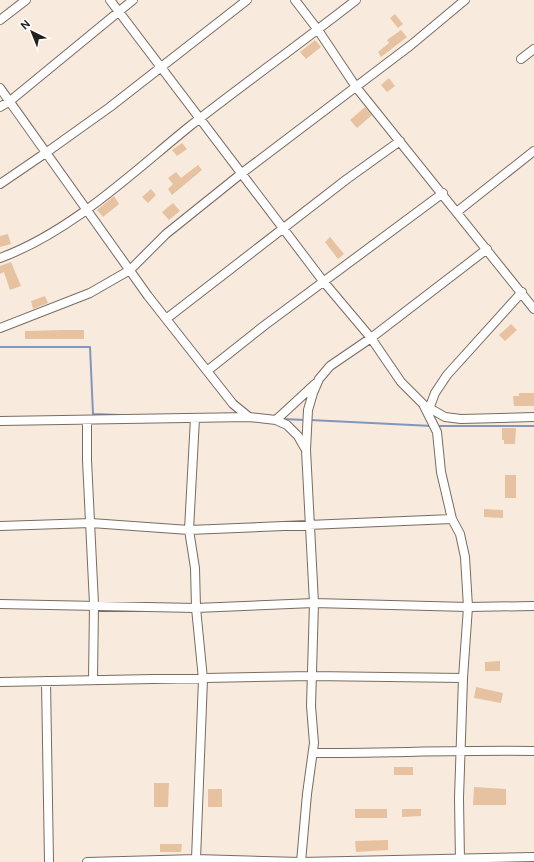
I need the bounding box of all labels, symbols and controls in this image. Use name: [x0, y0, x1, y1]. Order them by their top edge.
north arrow: [12, 12, 52, 52]
text: N: [17, 17, 33, 33]

